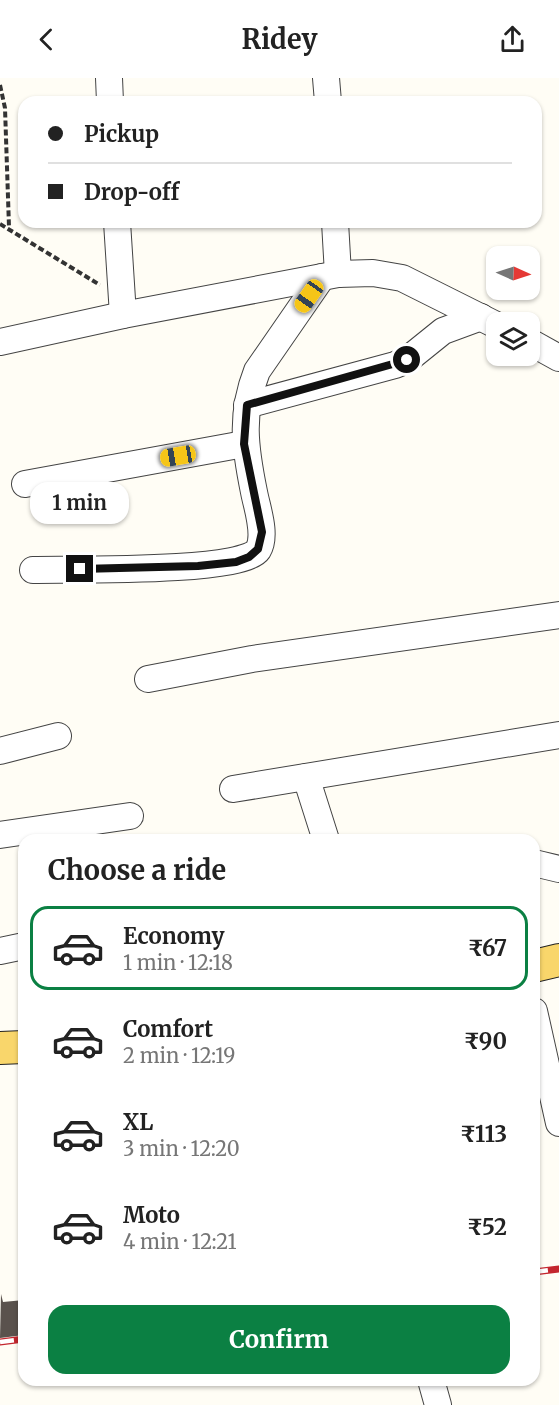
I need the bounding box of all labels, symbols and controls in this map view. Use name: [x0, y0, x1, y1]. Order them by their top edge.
text: Ridey: [242, 22, 317, 56]
icon: back: [30, 23, 63, 56]
icon: share: [496, 23, 529, 56]
text: Pickup: [84, 120, 159, 148]
text: Drop-off: [84, 178, 179, 206]
north arrow: [486, 246, 540, 300]
map controls: [486, 246, 540, 366]
car: [291, 276, 327, 316]
button: layers: [486, 312, 540, 366]
route start: [393, 346, 420, 373]
car: [159, 444, 197, 468]
callout: 1 min: [31, 482, 130, 524]
text: 1 min: [52, 490, 107, 515]
route end: [66, 555, 93, 582]
text: Choose a ride: [48, 853, 226, 887]
icon: car: [51, 921, 105, 975]
text: Economy: [123, 922, 224, 950]
text: ₹67: [468, 934, 507, 962]
text: 1 min · 12:18: [123, 950, 233, 975]
icon: car: [51, 1014, 105, 1068]
text: Comfort: [123, 1015, 213, 1043]
text: ₹90: [464, 1027, 507, 1055]
text: 2 min · 12:19: [123, 1043, 235, 1068]
icon: car: [51, 1107, 105, 1161]
text: XL: [123, 1108, 153, 1136]
text: ₹113: [460, 1120, 507, 1148]
text: 3 min · 12:20: [123, 1136, 240, 1161]
icon: car: [51, 1200, 105, 1254]
text: Moto: [123, 1201, 180, 1229]
text: ₹52: [467, 1213, 507, 1241]
text: 4 min · 12:21: [123, 1229, 236, 1254]
button: Confirm: [48, 1305, 510, 1374]

